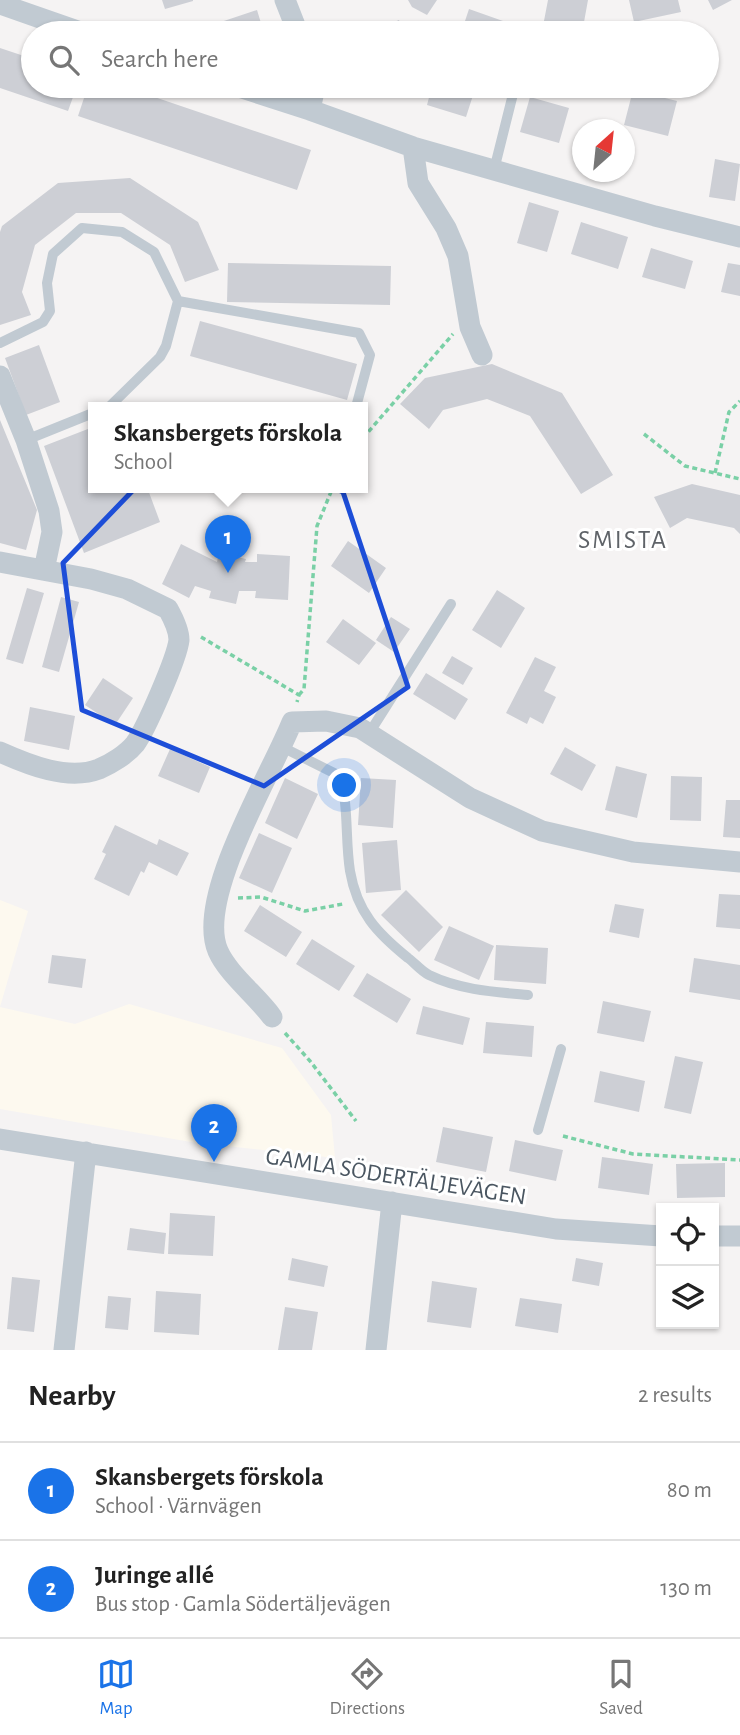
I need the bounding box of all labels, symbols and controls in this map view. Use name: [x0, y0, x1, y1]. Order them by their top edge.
search box: [21, 21, 719, 98]
icon: search: [45, 41, 83, 79]
text: Search here: [101, 46, 219, 72]
north arrow: [572, 119, 635, 182]
popup: [88, 402, 368, 493]
text: Skansbergets förskola: [114, 420, 342, 446]
text: School: [114, 451, 173, 474]
pin: 1: [205, 515, 251, 573]
district label: SMISTA: [578, 527, 668, 553]
your location: [327, 768, 361, 802]
pin: 2: [191, 1104, 237, 1162]
street label: GAMLA SÖDERTÄLJEVÄGEN: [264, 1144, 528, 1209]
map controls: [656, 1203, 719, 1329]
button: locate: [656, 1203, 719, 1266]
button: layers: [656, 1266, 719, 1329]
text: Nearby: [28, 1381, 116, 1411]
text: 2 results: [638, 1384, 712, 1407]
text: Skansbergets förskola: [95, 1464, 324, 1490]
text: 1: [47, 1479, 55, 1502]
text: 80 m: [667, 1479, 712, 1502]
text: School · Värnvägen: [95, 1495, 262, 1518]
text: Juringe allé: [95, 1562, 214, 1588]
text: 2: [46, 1577, 56, 1600]
text: 130 m: [660, 1577, 712, 1600]
text: Bus stop · Gamla Södertäljevägen: [95, 1593, 391, 1616]
tab: Map: [97, 1655, 135, 1720]
tab: Directions: [329, 1655, 405, 1720]
tab: Saved: [599, 1655, 643, 1720]

